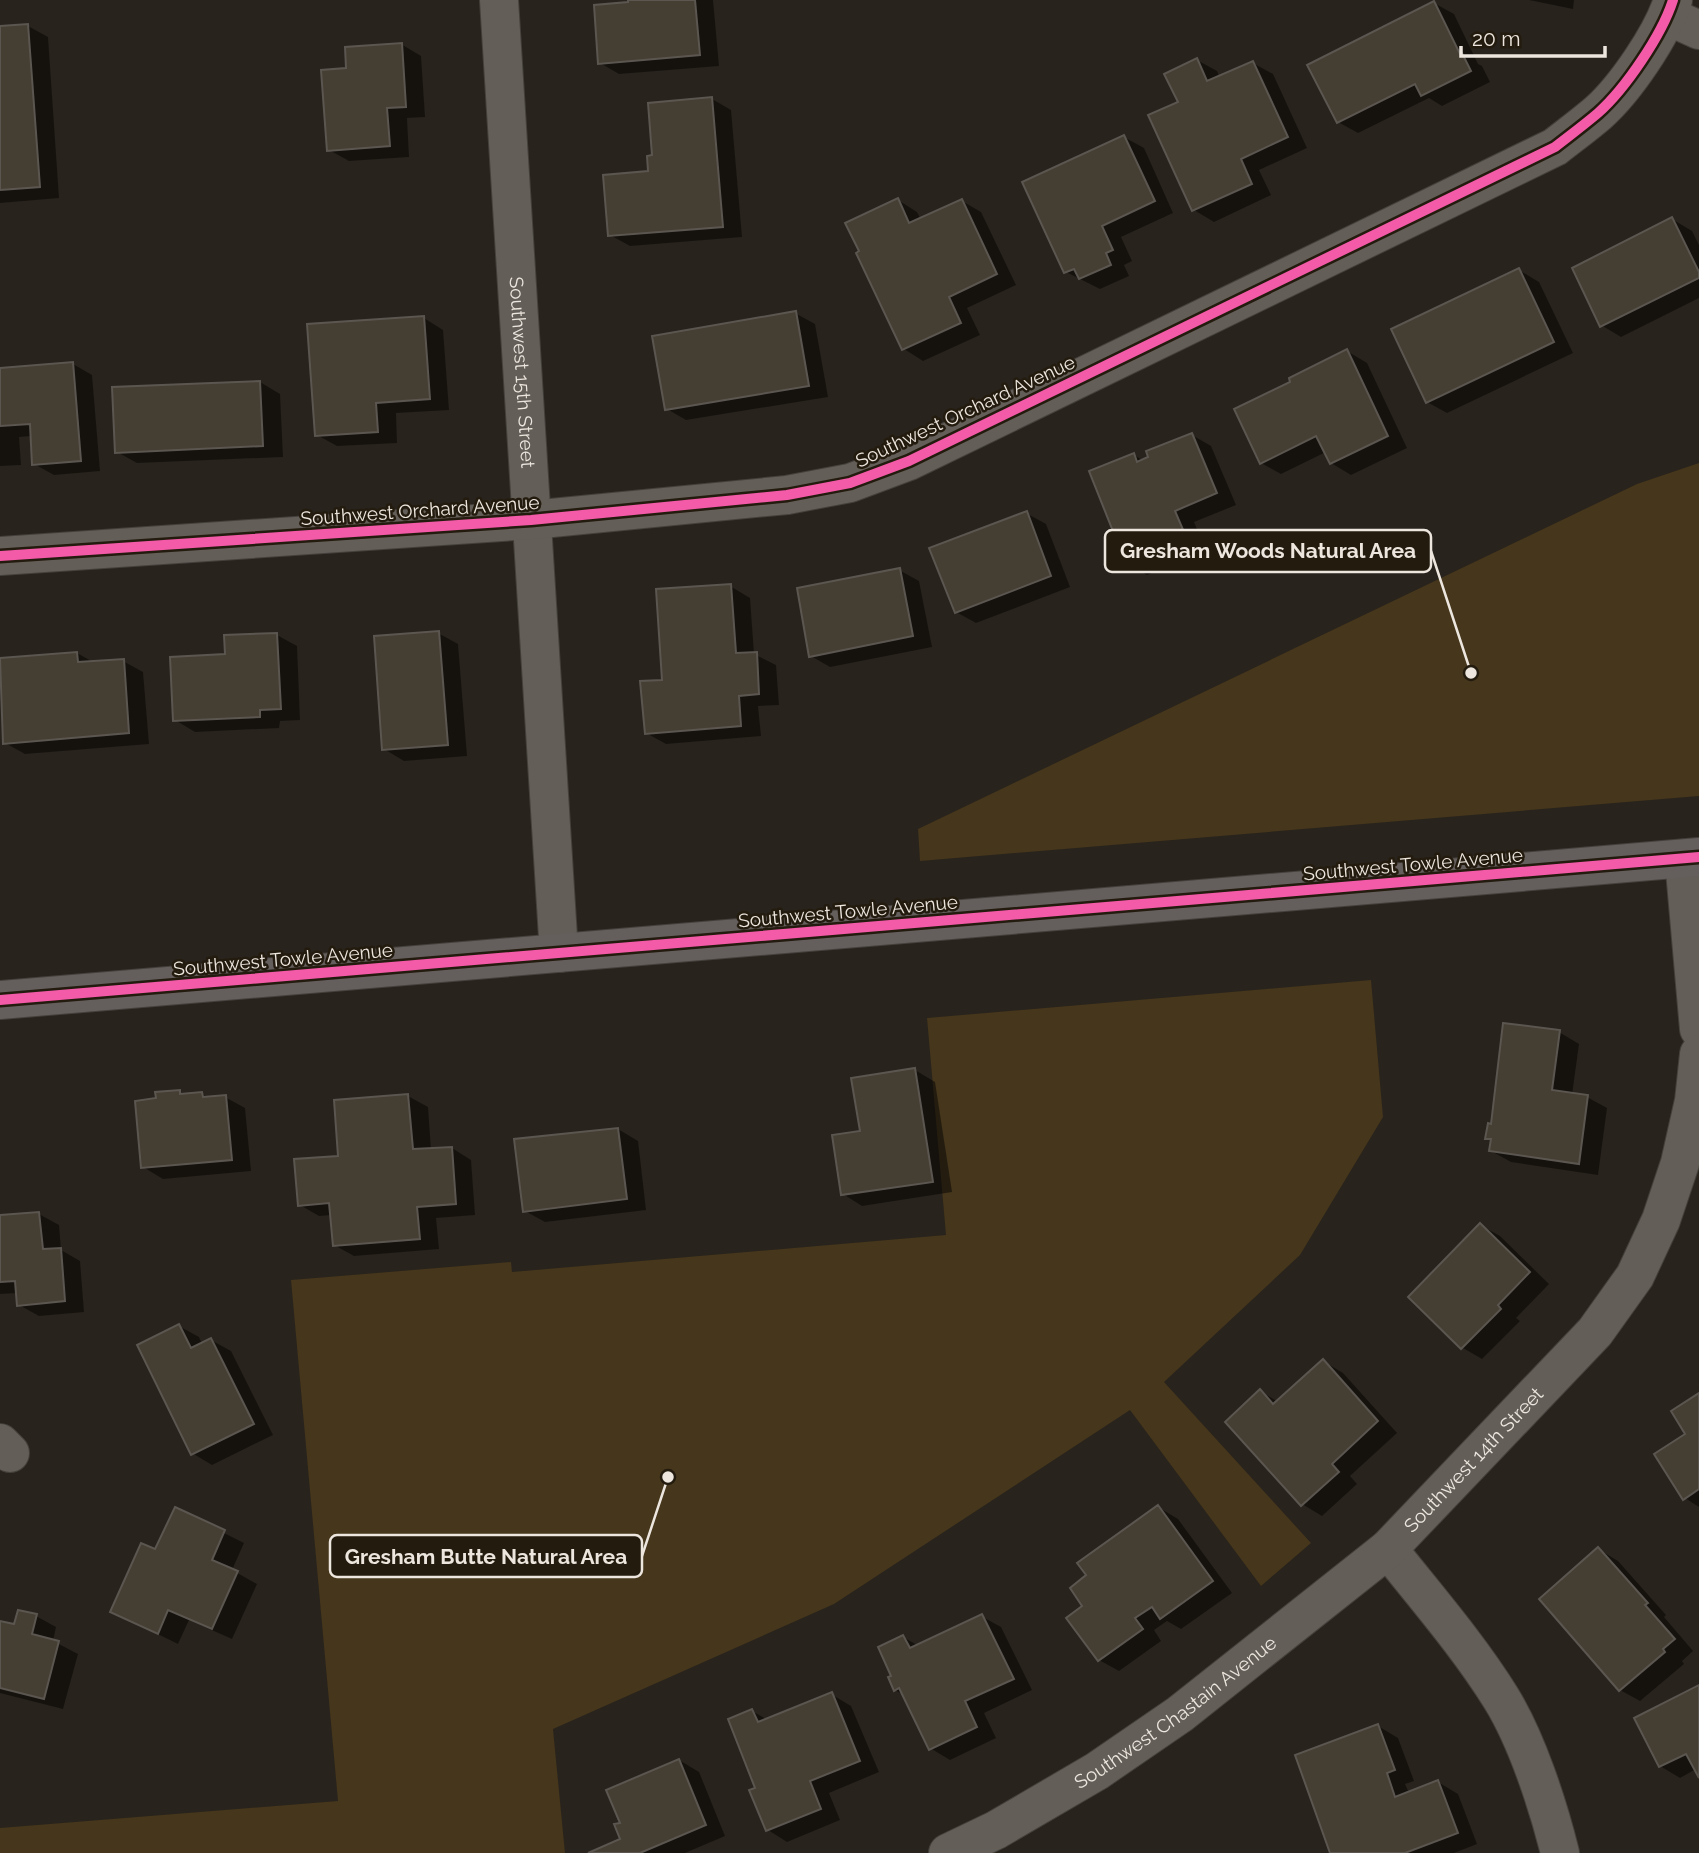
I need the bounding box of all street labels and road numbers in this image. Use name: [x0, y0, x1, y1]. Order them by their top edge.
street label: Southwest 15th Street: [505, 276, 539, 469]
street label: Southwest Orchard Avenue: [852, 350, 1078, 472]
street label: Southwest Orchard Avenue: [300, 491, 540, 529]
street label: Southwest Towle Avenue: [1302, 843, 1524, 885]
street label: Southwest Towle Avenue: [737, 890, 959, 932]
street label: Southwest Towle Avenue: [172, 938, 394, 980]
street label: Southwest 14th Street: [1399, 1382, 1548, 1536]
street label: Southwest Chastain Avenue: [1070, 1631, 1280, 1793]

